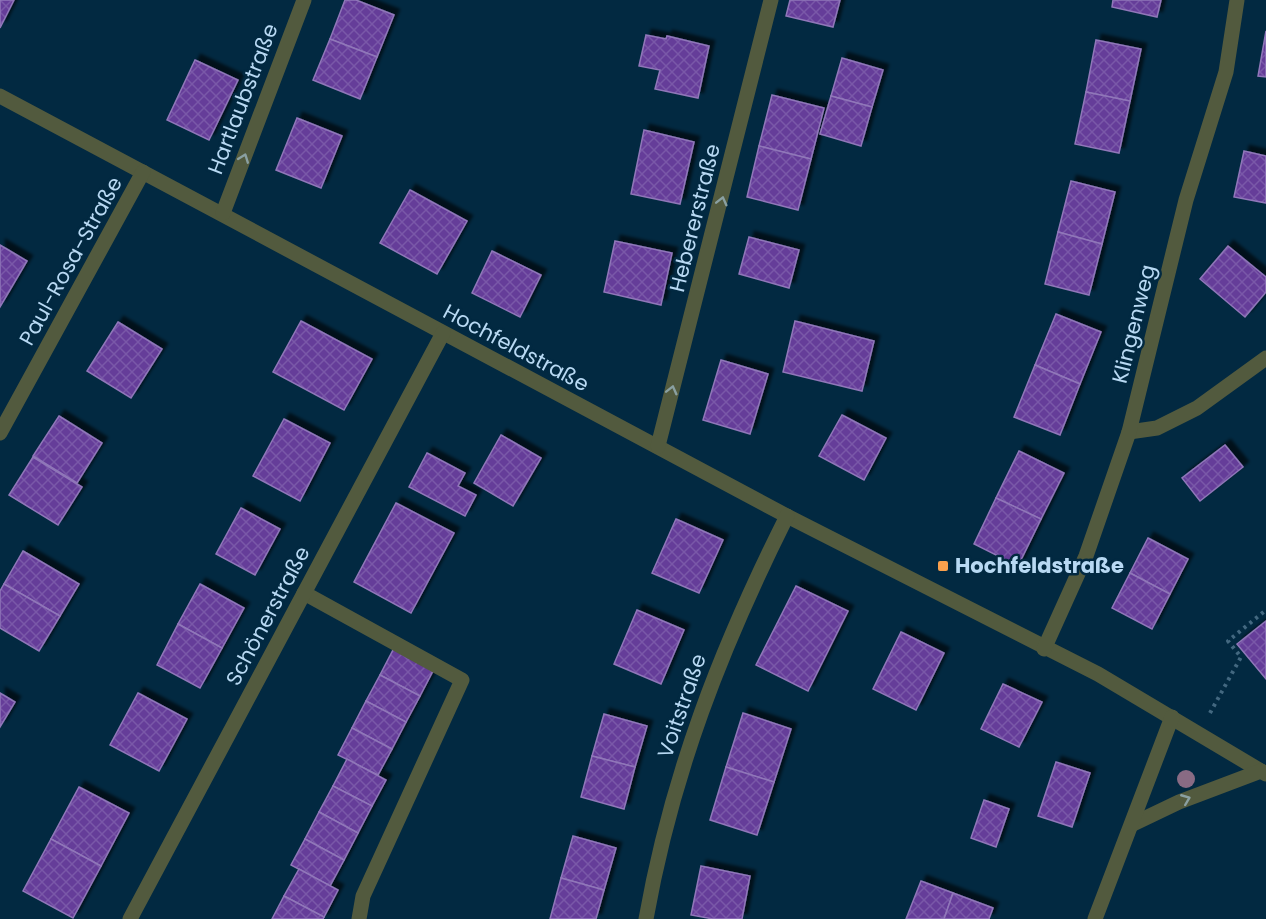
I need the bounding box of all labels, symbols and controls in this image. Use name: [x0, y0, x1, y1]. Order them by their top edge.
street label: Hartlaubstraße: [200, 19, 285, 178]
street label: Hebererstraße: [662, 141, 727, 295]
one-way arrow: [236, 154, 249, 164]
street label: Paul-Rosa-Straße: [12, 171, 129, 350]
one-way arrow: [714, 196, 727, 206]
street label: Klingenweg: [1105, 261, 1162, 386]
street label: Hochfeldstraße: [438, 297, 594, 398]
one-way arrow: [665, 385, 678, 395]
street label: Schönerstraße: [219, 541, 317, 691]
place label: Hochfeldstraße: [955, 551, 1124, 580]
marker: Hochfeldstraße: [936, 559, 950, 573]
street label: Voitstraße: [650, 650, 713, 762]
one-way arrow: [1180, 794, 1191, 806]

